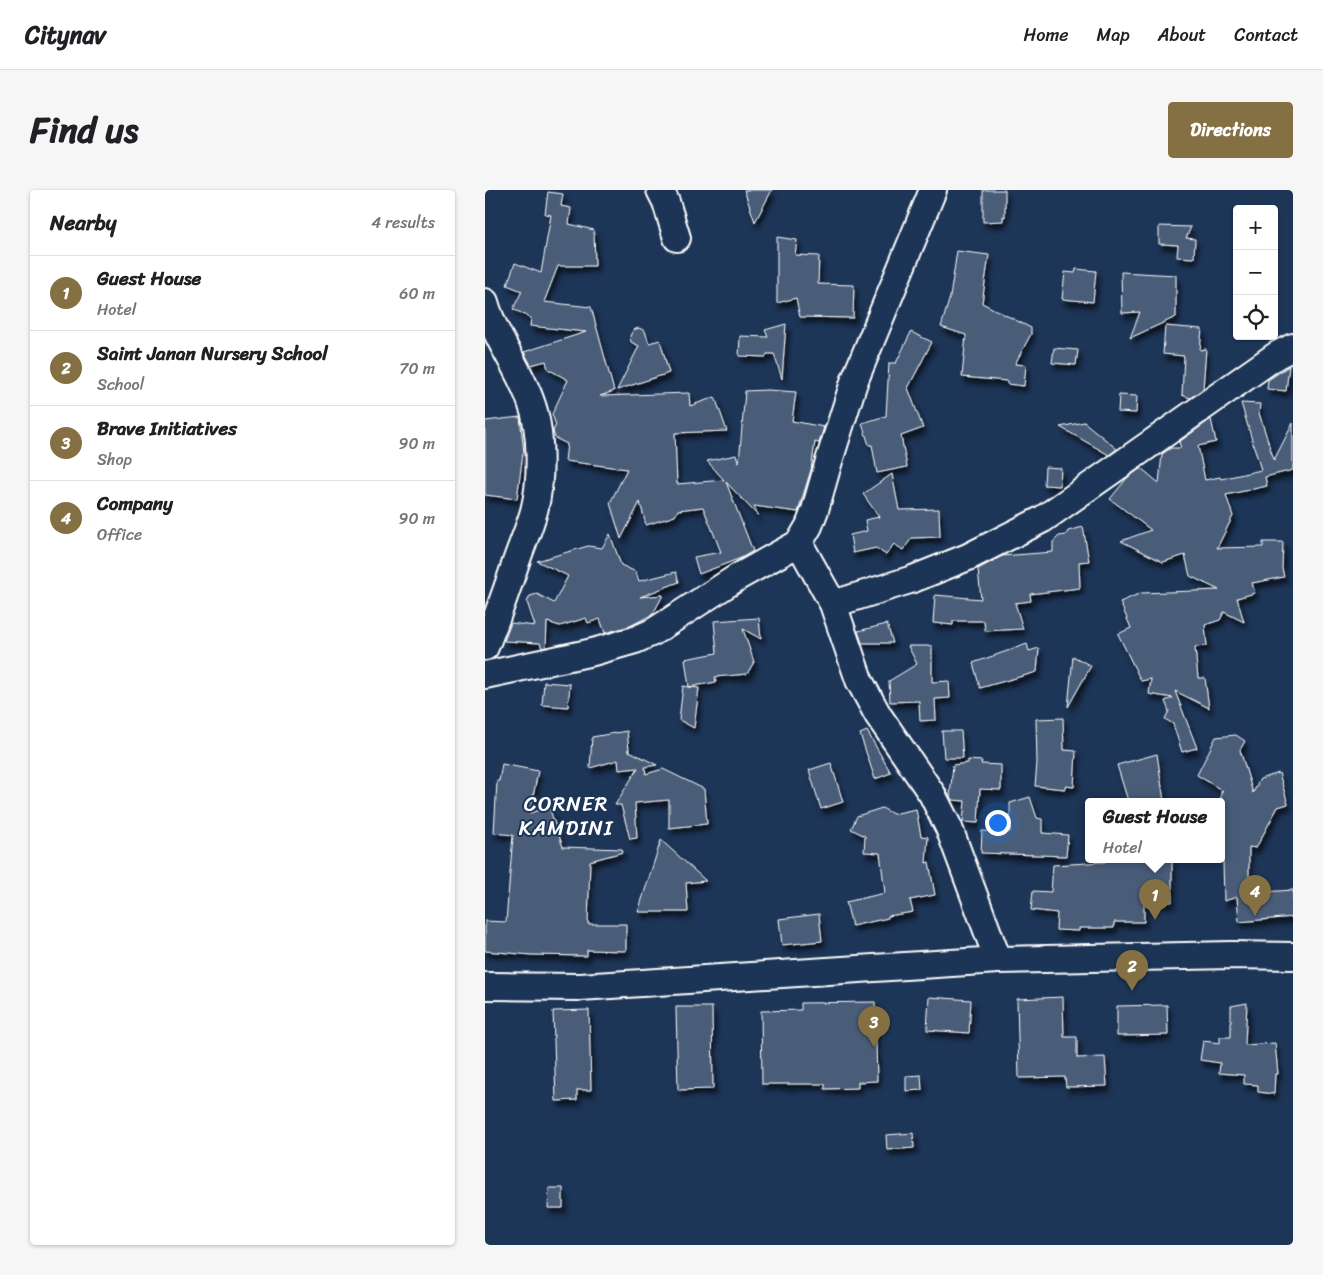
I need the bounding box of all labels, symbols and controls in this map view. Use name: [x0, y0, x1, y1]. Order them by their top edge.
text: Citynav: [25, 14, 106, 56]
text: Home: [1024, 19, 1069, 51]
text: Map: [1097, 19, 1130, 51]
text: About: [1158, 19, 1206, 51]
text: Contact: [1234, 19, 1298, 51]
text: Find us: [30, 99, 138, 161]
button: Directions: [1168, 102, 1293, 158]
text: Nearby: [50, 204, 116, 242]
map controls: [1233, 205, 1278, 340]
button: +: [1233, 205, 1278, 250]
text: 4 results: [371, 208, 435, 237]
button: −: [1233, 250, 1278, 295]
text: Guest House: [97, 262, 201, 295]
text: 1: [63, 279, 69, 308]
text: 60 m: [399, 279, 435, 308]
text: Hotel: [97, 295, 136, 324]
button: locate: [1233, 295, 1278, 340]
text: Saint Janan Nursery School: [97, 337, 328, 370]
text: 2: [61, 354, 71, 383]
text: 70 m: [399, 354, 435, 383]
text: School: [97, 370, 144, 399]
text: Brave Initiatives: [97, 412, 237, 445]
text: 3: [62, 429, 70, 458]
text: 90 m: [399, 429, 435, 458]
text: Shop: [97, 445, 132, 474]
text: Company: [97, 487, 173, 520]
text: 4: [61, 504, 71, 533]
text: 90 m: [399, 504, 435, 533]
text: Office: [97, 520, 142, 549]
district label: CORNER KAMDINI: [519, 785, 614, 847]
popup: [1085, 798, 1225, 863]
text: Guest House: [1103, 800, 1207, 833]
your location: [985, 810, 1011, 836]
text: Hotel: [1103, 833, 1142, 862]
pin: 4: [1239, 875, 1271, 916]
pin: 1: [1139, 879, 1171, 920]
pin: 2: [1116, 950, 1148, 991]
pin: 3: [858, 1006, 890, 1047]

